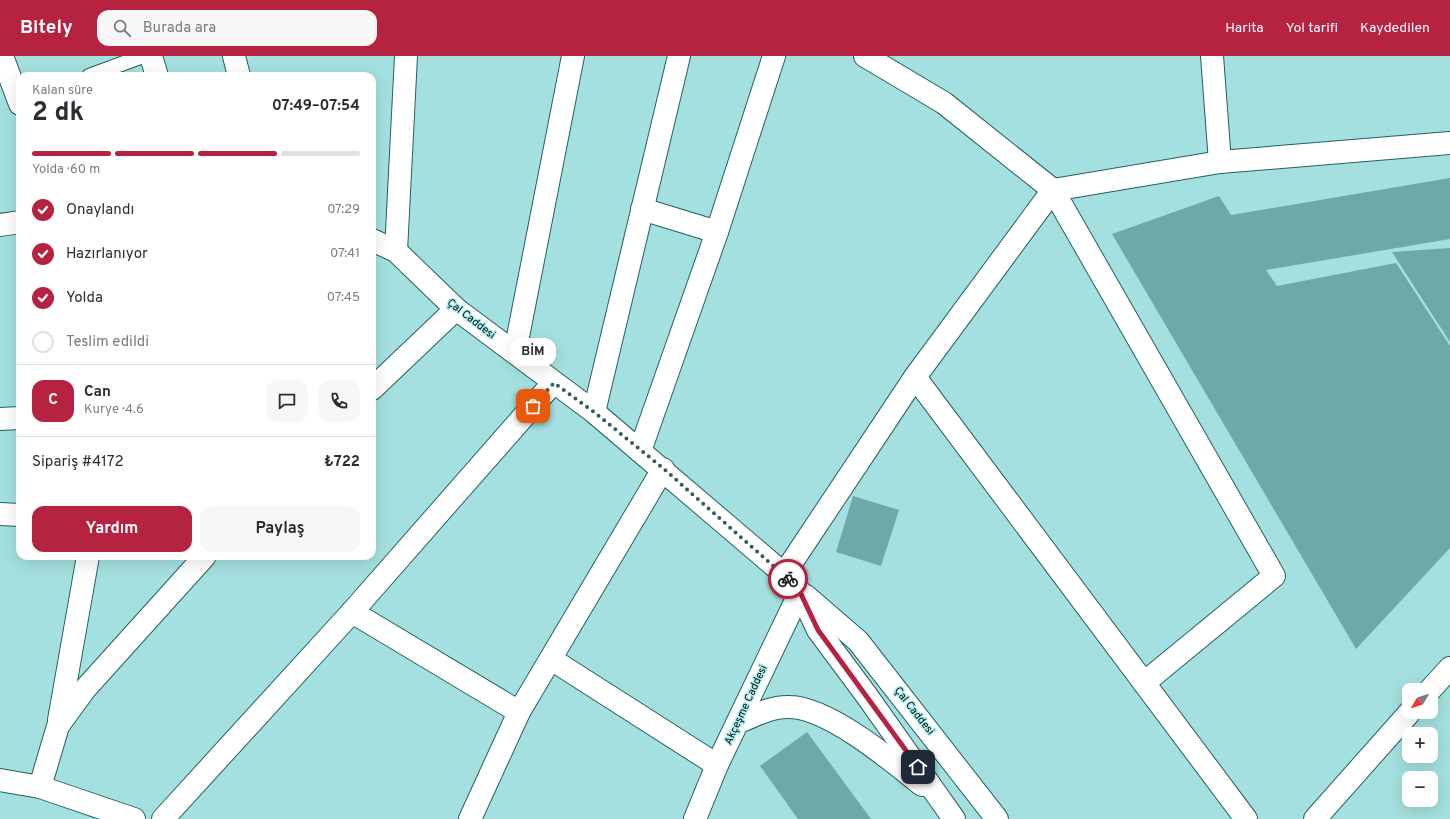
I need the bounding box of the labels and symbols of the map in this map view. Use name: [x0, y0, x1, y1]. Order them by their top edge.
street label: Çal Caddesi: [444, 296, 498, 342]
callout: BİM: [510, 338, 556, 366]
pin: [516, 389, 550, 423]
courier: [768, 559, 808, 599]
street label: Akçeşme Caddesi: [721, 663, 771, 747]
north arrow: [1402, 683, 1438, 719]
street label: Çal Caddesi: [891, 684, 937, 738]
pin: [901, 750, 935, 784]

